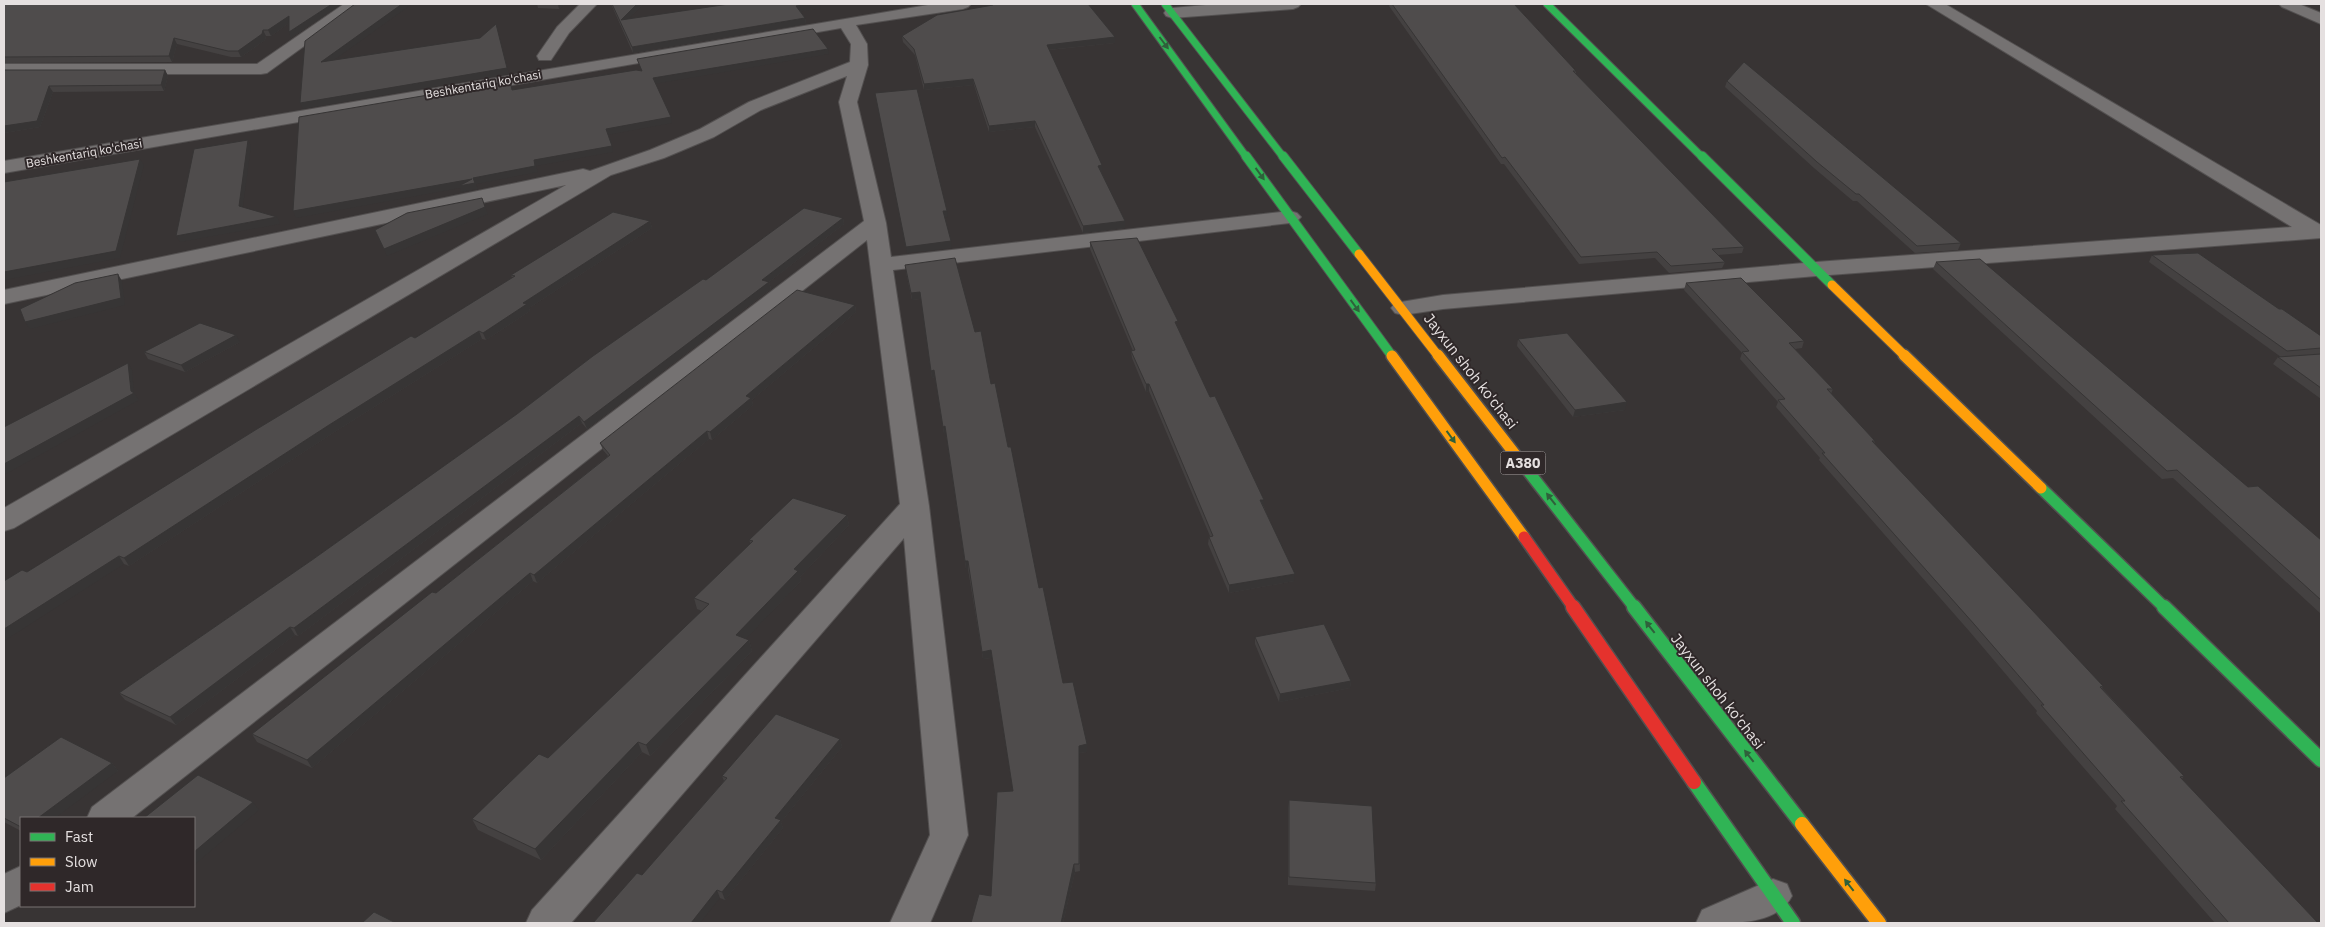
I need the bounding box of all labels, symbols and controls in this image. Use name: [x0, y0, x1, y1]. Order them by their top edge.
one-way arrow: [1159, 36, 1170, 49]
street label: Beshkentariq ko'chasi: [424, 66, 542, 102]
street label: Beshkentariq ko'chasi: [25, 135, 143, 171]
one-way arrow: [1255, 168, 1265, 181]
one-way arrow: [1350, 299, 1360, 313]
street label: Jayxun shoh ko'chasi: [1420, 309, 1522, 433]
one-way arrow: [1446, 430, 1456, 444]
road number: A380: [1500, 452, 1546, 474]
one-way arrow: [1545, 493, 1556, 506]
one-way arrow: [1645, 621, 1656, 634]
street label: Jayxun shoh ko'chasi: [1667, 629, 1769, 753]
one-way arrow: [1744, 750, 1755, 763]
legend: [20, 817, 195, 907]
text: Fast: [65, 827, 93, 846]
text: Slow: [65, 852, 98, 871]
text: Jam: [65, 877, 94, 896]
one-way arrow: [1843, 879, 1854, 892]

